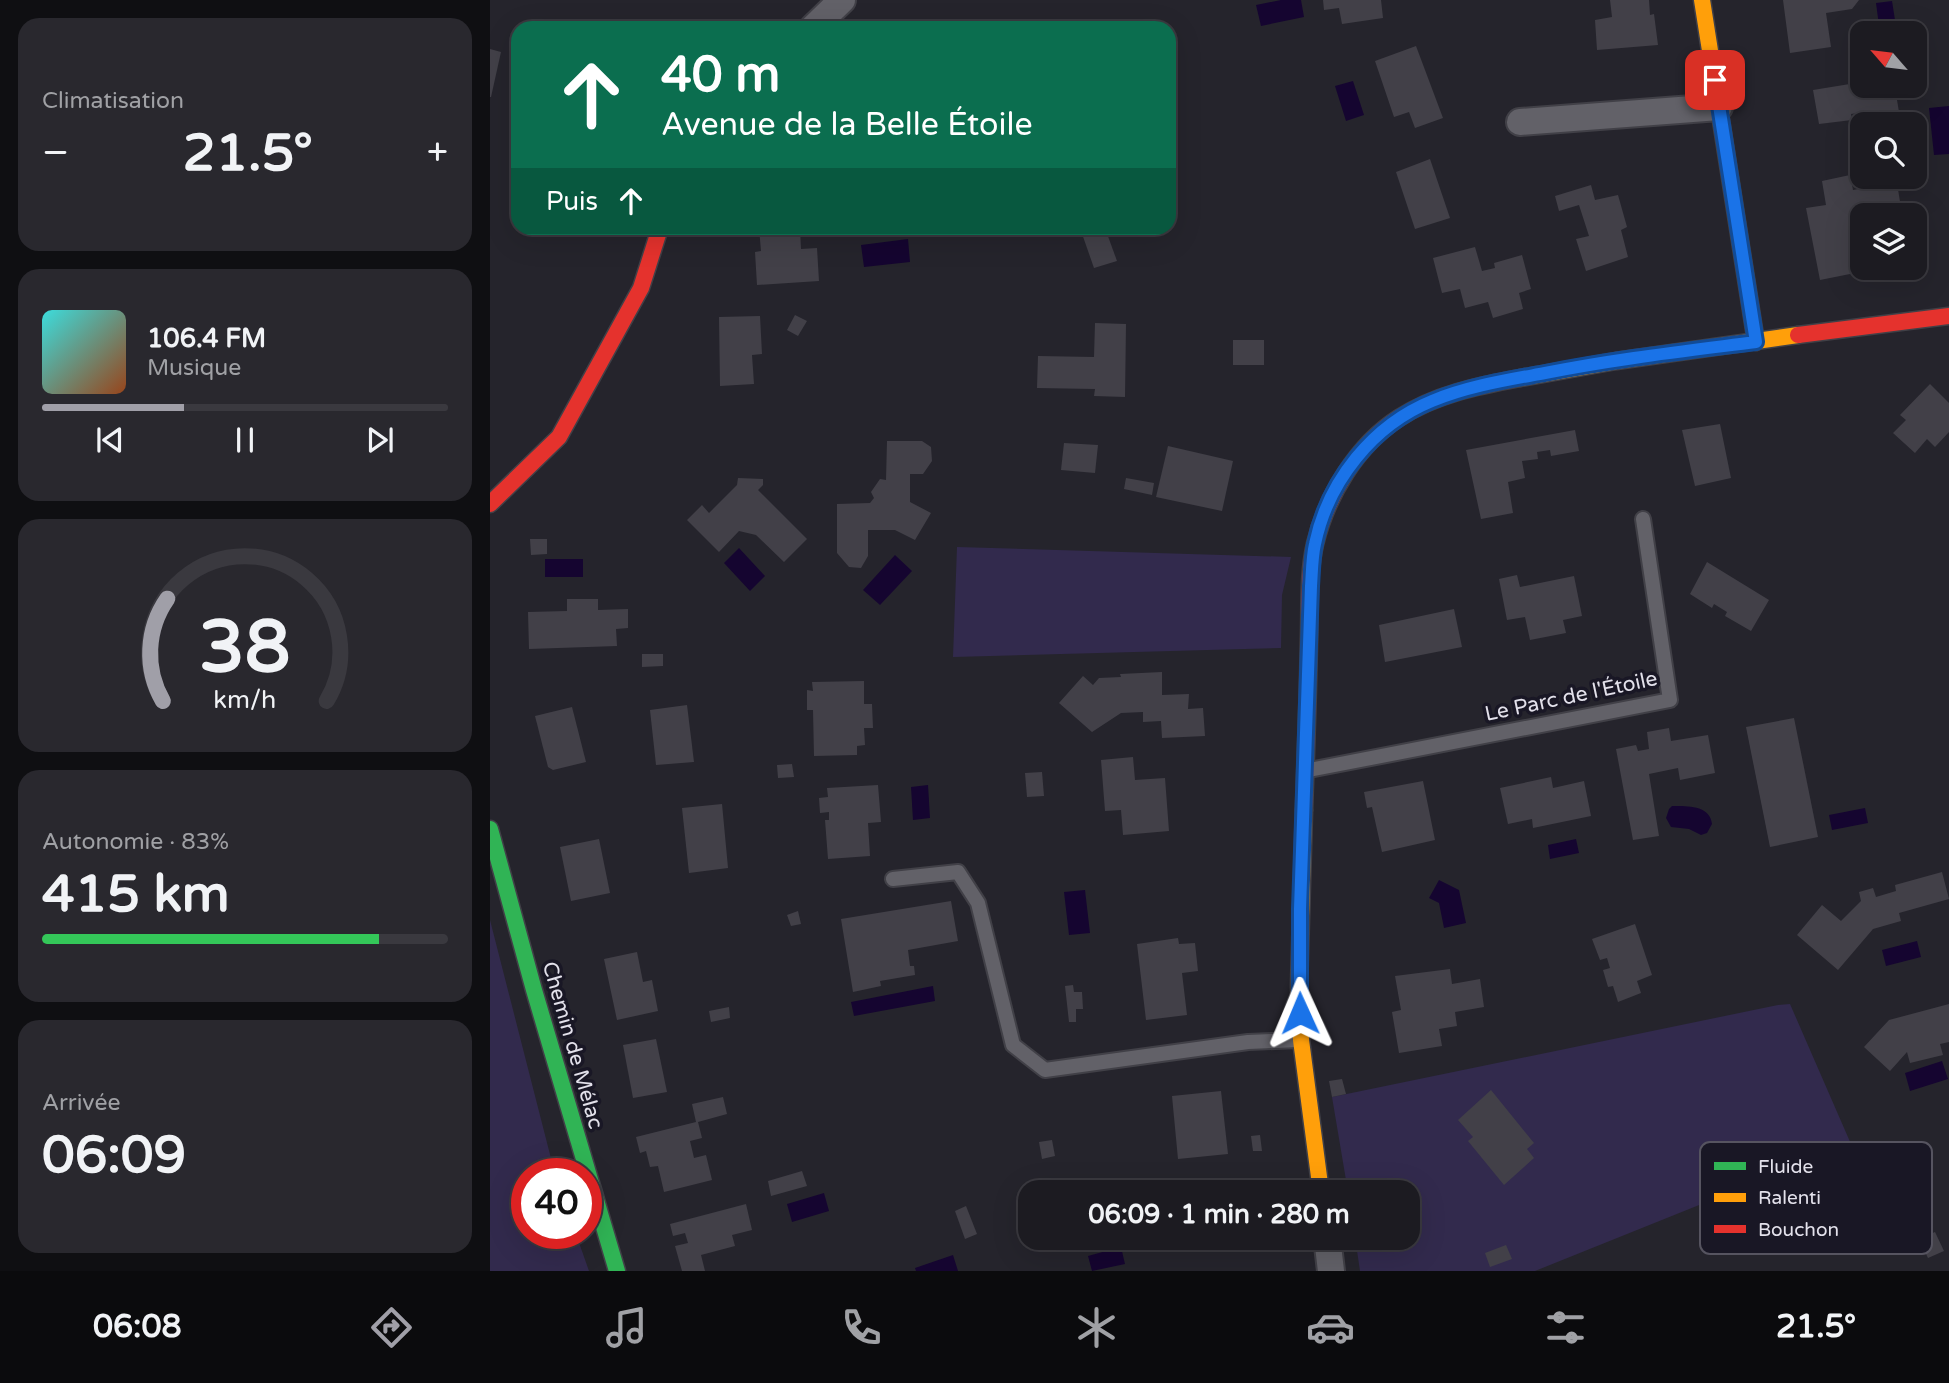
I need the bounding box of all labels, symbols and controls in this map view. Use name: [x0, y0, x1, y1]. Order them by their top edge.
north arrow: [1850, 21, 1927, 98]
map controls: [1850, 21, 1927, 280]
text: 40 m: [661, 46, 780, 105]
icon: ahead: [546, 49, 637, 140]
pin: [1685, 50, 1745, 110]
icon: arrive: [1696, 61, 1734, 99]
text: Climatisation: [42, 87, 184, 115]
text: Avenue de la Belle Étoile: [661, 106, 1033, 144]
button: search: [1850, 112, 1927, 189]
text: 21.5°: [183, 122, 313, 185]
text: −: [42, 130, 69, 176]
text: +: [427, 130, 448, 176]
icon: ahead: [612, 182, 650, 220]
text: Puis: [546, 186, 598, 217]
button: layers: [1850, 203, 1927, 280]
text: 106.4 FM: [147, 323, 266, 354]
text: Musique: [147, 354, 241, 382]
icon: previous: [91, 421, 129, 459]
icon: pause: [226, 421, 264, 459]
icon: next: [361, 421, 399, 459]
text: 38: [199, 605, 291, 693]
street label: Le Parc de l'Étoile: [1483, 666, 1660, 727]
text: km/h: [214, 685, 276, 715]
text: Autonomie · 83%: [42, 828, 229, 856]
text: 415 km: [42, 863, 230, 926]
street label: Chemin de Mélac: [537, 959, 608, 1132]
position arrow: [1263, 976, 1337, 1050]
text: Arrivée: [42, 1089, 120, 1117]
text: 06:09: [42, 1124, 186, 1187]
legend: [1700, 1142, 1932, 1254]
text: Fluide: [1758, 1156, 1813, 1178]
speed limit sign: 40: [511, 1158, 602, 1249]
text: Ralenti: [1758, 1187, 1821, 1209]
text: 06:09 · 1 min · 280 m: [1088, 1199, 1350, 1230]
text: Bouchon: [1758, 1219, 1839, 1241]
icon: directions: [367, 1303, 416, 1352]
icon: music: [602, 1303, 651, 1352]
icon: phone: [837, 1303, 886, 1352]
icon: climate: [1072, 1303, 1121, 1352]
icon: car: [1306, 1303, 1355, 1352]
icon: filters: [1541, 1303, 1590, 1352]
text: 06:08: [93, 1308, 182, 1346]
text: 21.5°: [1776, 1308, 1856, 1346]

